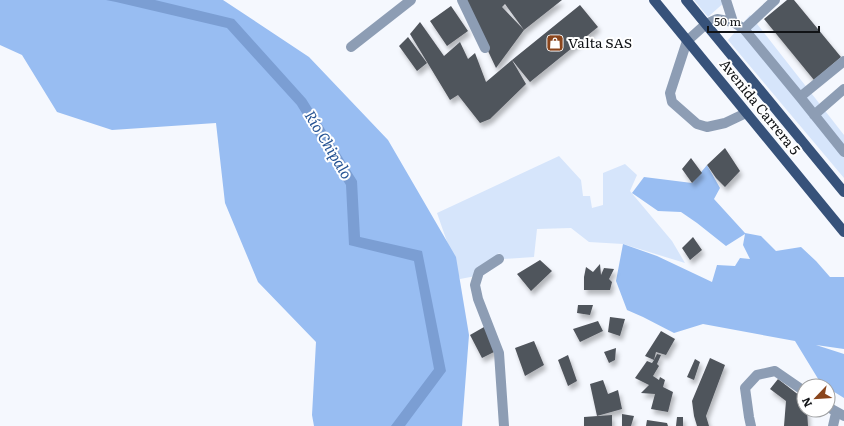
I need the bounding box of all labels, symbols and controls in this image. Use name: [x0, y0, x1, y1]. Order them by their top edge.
scale bar: [708, 8, 819, 34]
text: 50 m: [714, 12, 741, 30]
place label: Valta SAS: [568, 32, 632, 52]
shop icon: Valta SAS: [545, 33, 565, 53]
street label: Avenida Carrera 5: [716, 54, 806, 159]
water label: Río Chipalo: [300, 105, 359, 183]
north arrow: [796, 378, 836, 418]
text: N: [797, 395, 815, 410]

